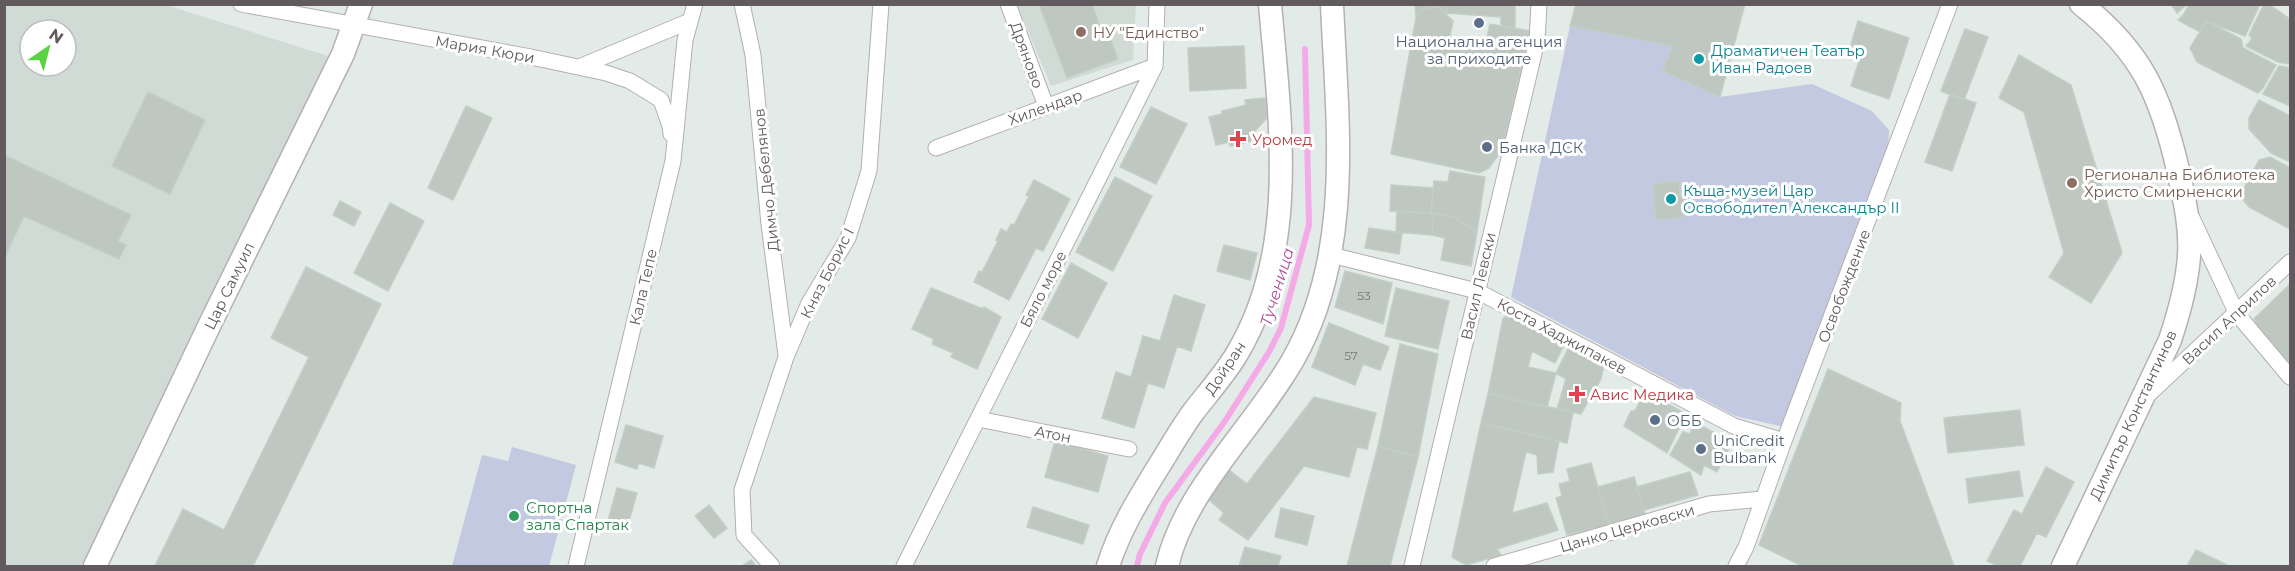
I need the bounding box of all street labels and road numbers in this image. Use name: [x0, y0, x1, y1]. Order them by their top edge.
street label: Дряново: [1006, 19, 1048, 91]
street label: Мария Кюри: [434, 31, 536, 67]
street label: Хилендар: [1005, 85, 1085, 129]
street label: Димчо Дебелянов: [749, 107, 783, 253]
street label: Княз Борис I: [796, 224, 858, 322]
street label: Освобождение: [1814, 226, 1874, 346]
street label: Васил Левски: [1456, 230, 1500, 342]
street label: Цар Самуил: [200, 239, 258, 333]
street label: Кала Тепе: [625, 247, 661, 327]
street label: Бяло море: [1016, 247, 1070, 331]
street label: Васил Априлов: [2178, 271, 2280, 369]
street label: Коста Хаджипакев: [1494, 294, 1630, 378]
street label: Димитър Константинов: [2085, 327, 2181, 503]
street label: Дойран: [1200, 338, 1250, 398]
street label: Атон: [1033, 421, 1073, 447]
street label: Цанко Церковски: [1557, 500, 1697, 556]

